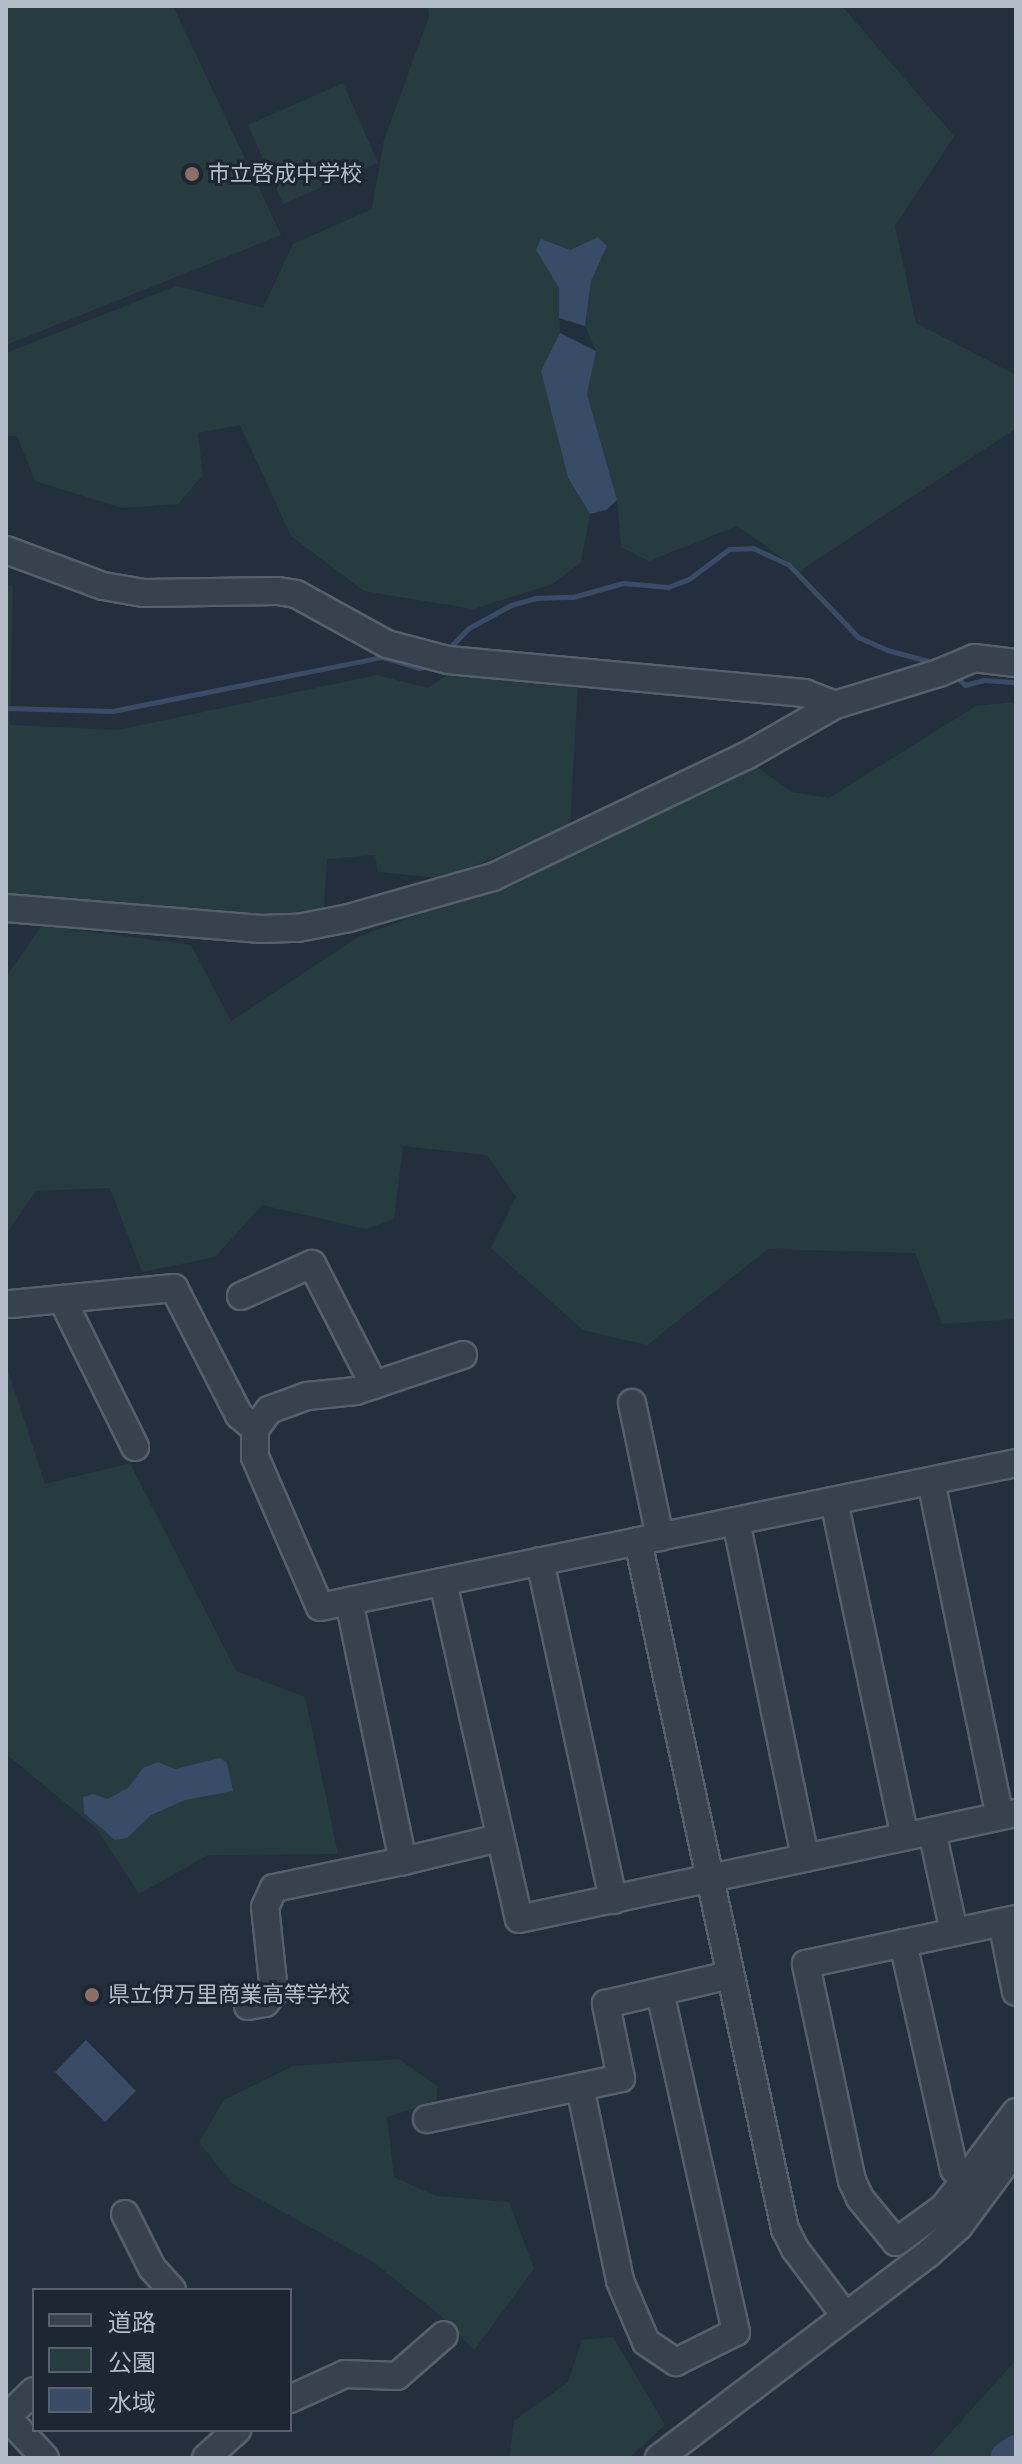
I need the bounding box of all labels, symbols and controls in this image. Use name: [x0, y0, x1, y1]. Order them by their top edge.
place label: 市立啓成中学校: [208, 161, 362, 187]
marker: 市立啓成中学校: [183, 165, 201, 183]
place label: 県立伊万里商業高等学校: [108, 1982, 350, 2008]
marker: 県立伊万里商業高等学校: [83, 1986, 101, 2004]
legend: [32, 2288, 292, 2432]
text: 道路: [108, 2308, 156, 2338]
text: 公園: [108, 2348, 156, 2378]
text: 水域: [108, 2388, 156, 2418]

